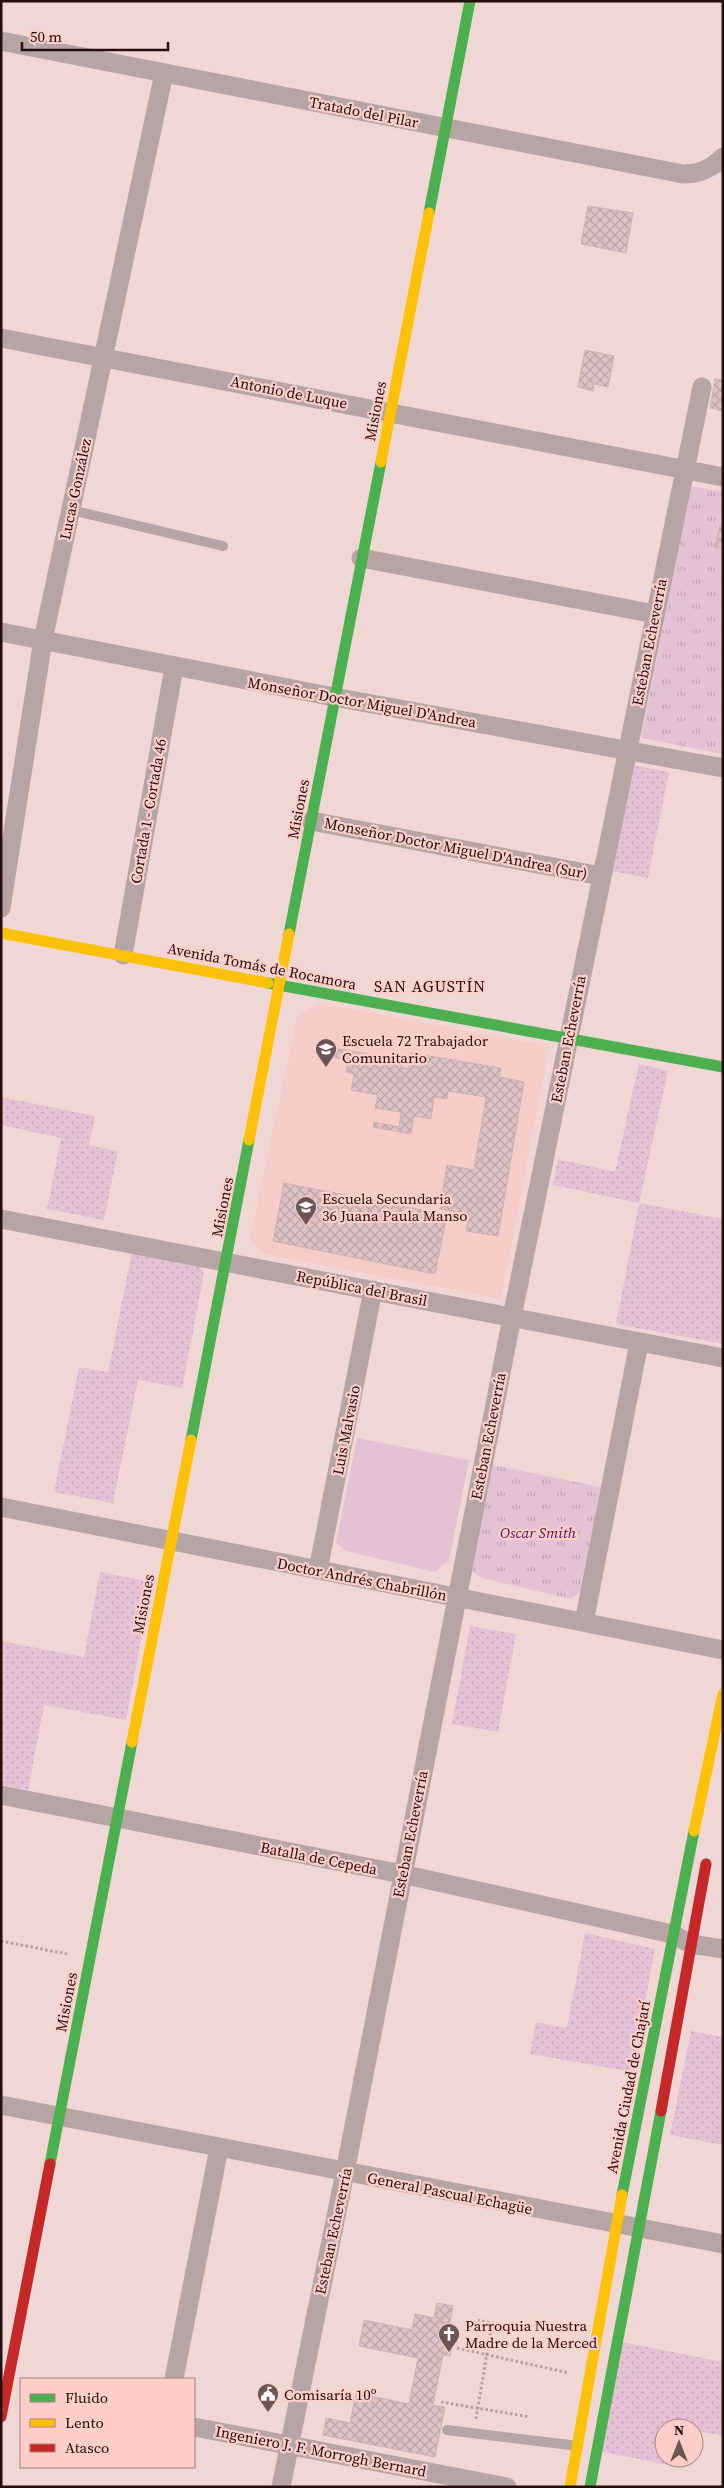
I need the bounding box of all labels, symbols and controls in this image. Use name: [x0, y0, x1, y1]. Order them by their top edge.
scale bar: [22, 20, 169, 52]
text: 50 m: [30, 26, 62, 47]
street label: Tratado del Pilar: [308, 91, 421, 133]
street label: Antonio de Luque: [229, 370, 350, 414]
street label: Misiones: [359, 379, 391, 443]
street label: Lucas González: [54, 436, 96, 542]
street label: Esteban Echeverría: [626, 576, 672, 707]
street label: Monseñor Doctor Miguel D'Andrea: [246, 672, 478, 733]
street label: Cortada 1 - Cortada 46: [125, 737, 171, 885]
street label: Misiones: [282, 777, 314, 841]
street label: Monseñor Doctor Miguel D'Andrea (Sur): [323, 812, 589, 884]
street label: Avenida Tomás de Rocamora: [166, 937, 359, 995]
street label: Esteban Echeverría: [545, 973, 591, 1104]
district label: SAN AGUSTÍN: [374, 975, 486, 997]
place label: Escuela 72 Trabajador Comunitario: [342, 1030, 489, 1068]
school or university icon: Escuela 72 Trabajador Comunitario: [314, 1037, 338, 1068]
street label: Misiones: [206, 1175, 238, 1239]
place label: Escuela Secundaria 36 Juana Paula Manso: [322, 1188, 467, 1226]
school or university icon: Escuela Secundaria 36 Juana Paula Manso: [294, 1195, 318, 1226]
street label: República del Brasil: [295, 1265, 430, 1311]
street label: Esteban Echeverría: [465, 1370, 511, 1501]
street label: Luis Malvasio: [327, 1383, 365, 1477]
park label: Oscar Smith: [500, 1522, 576, 1543]
street label: Doctor Andrés Chabrillón: [275, 1552, 449, 1606]
street label: Misiones: [127, 1572, 159, 1636]
street label: Esteban Echeverría: [387, 1768, 433, 1899]
street label: Batalla de Cepeda: [259, 1836, 380, 1880]
street label: Misiones: [50, 1970, 82, 2034]
street label: Avenida Ciudad de Chajarí: [601, 1998, 655, 2175]
street label: Esteban Echeverría: [309, 2165, 357, 2296]
street label: General Pascual Echagüe: [366, 2167, 535, 2219]
place label: Parroquia Nuestra Madre de la Merced: [465, 2315, 598, 2353]
church icon: Parroquia Nuestra Madre de la Merced: [437, 2322, 461, 2353]
legend: [20, 2378, 195, 2468]
public building icon: Comisaría 10º: [256, 2382, 280, 2413]
place label: Comisaría 10º: [284, 2384, 377, 2405]
text: Fluido: [65, 2387, 108, 2408]
text: Lento: [65, 2412, 104, 2433]
north arrow: [654, 2418, 704, 2468]
street label: Ingeniero J. F. Morrogh Bernard: [214, 2420, 429, 2482]
text: N: [674, 2420, 684, 2440]
text: Atasco: [65, 2437, 109, 2458]

